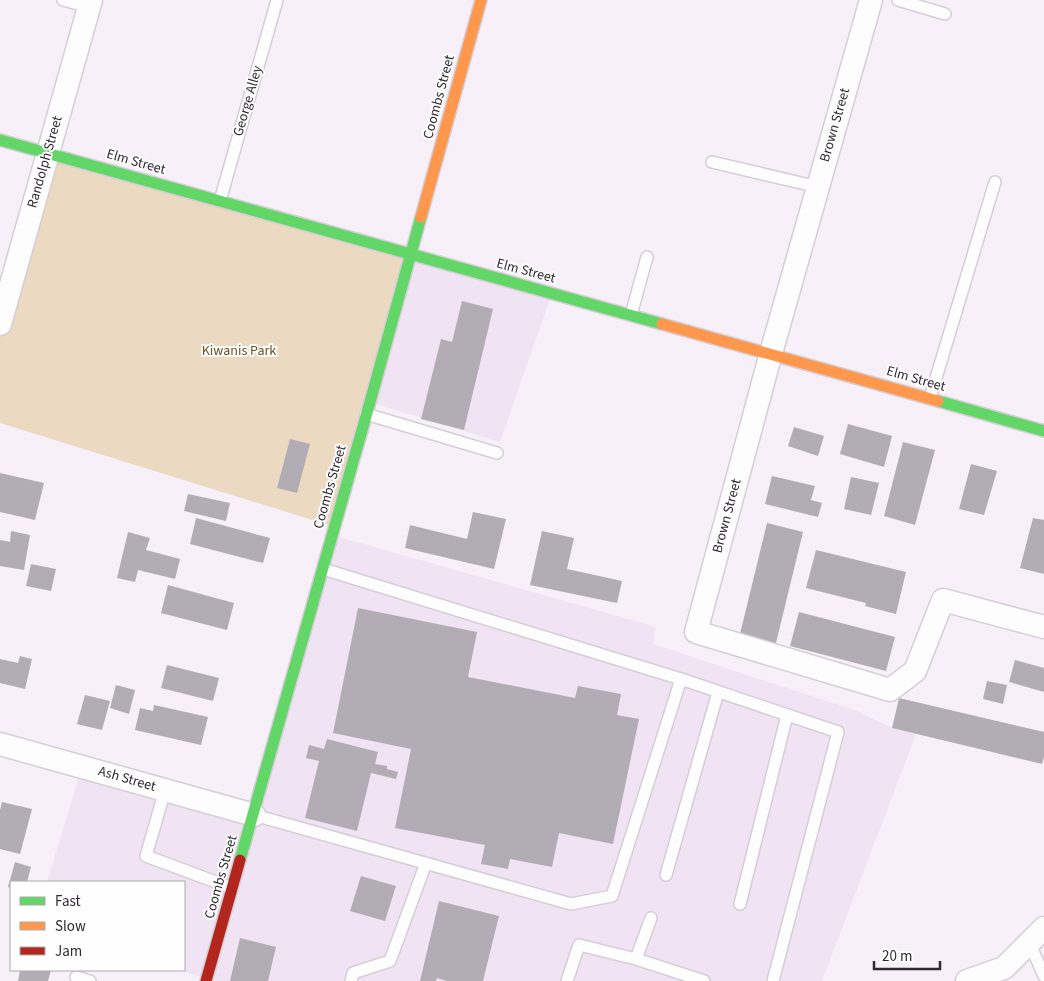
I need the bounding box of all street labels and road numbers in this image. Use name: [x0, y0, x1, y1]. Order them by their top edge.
street label: Coombs Street: [418, 53, 460, 141]
street label: George Alley: [228, 63, 268, 139]
street label: Brown Street: [815, 85, 855, 164]
street label: Randolph Street: [22, 113, 68, 210]
street label: Elm Street: [104, 144, 168, 180]
street label: Elm Street: [494, 254, 558, 289]
street label: Elm Street: [884, 361, 948, 397]
street label: Coombs Street: [309, 443, 352, 531]
street label: Brown Street: [707, 476, 747, 555]
street label: Ash Street: [96, 761, 159, 797]
street label: Coombs Street: [200, 833, 243, 921]

